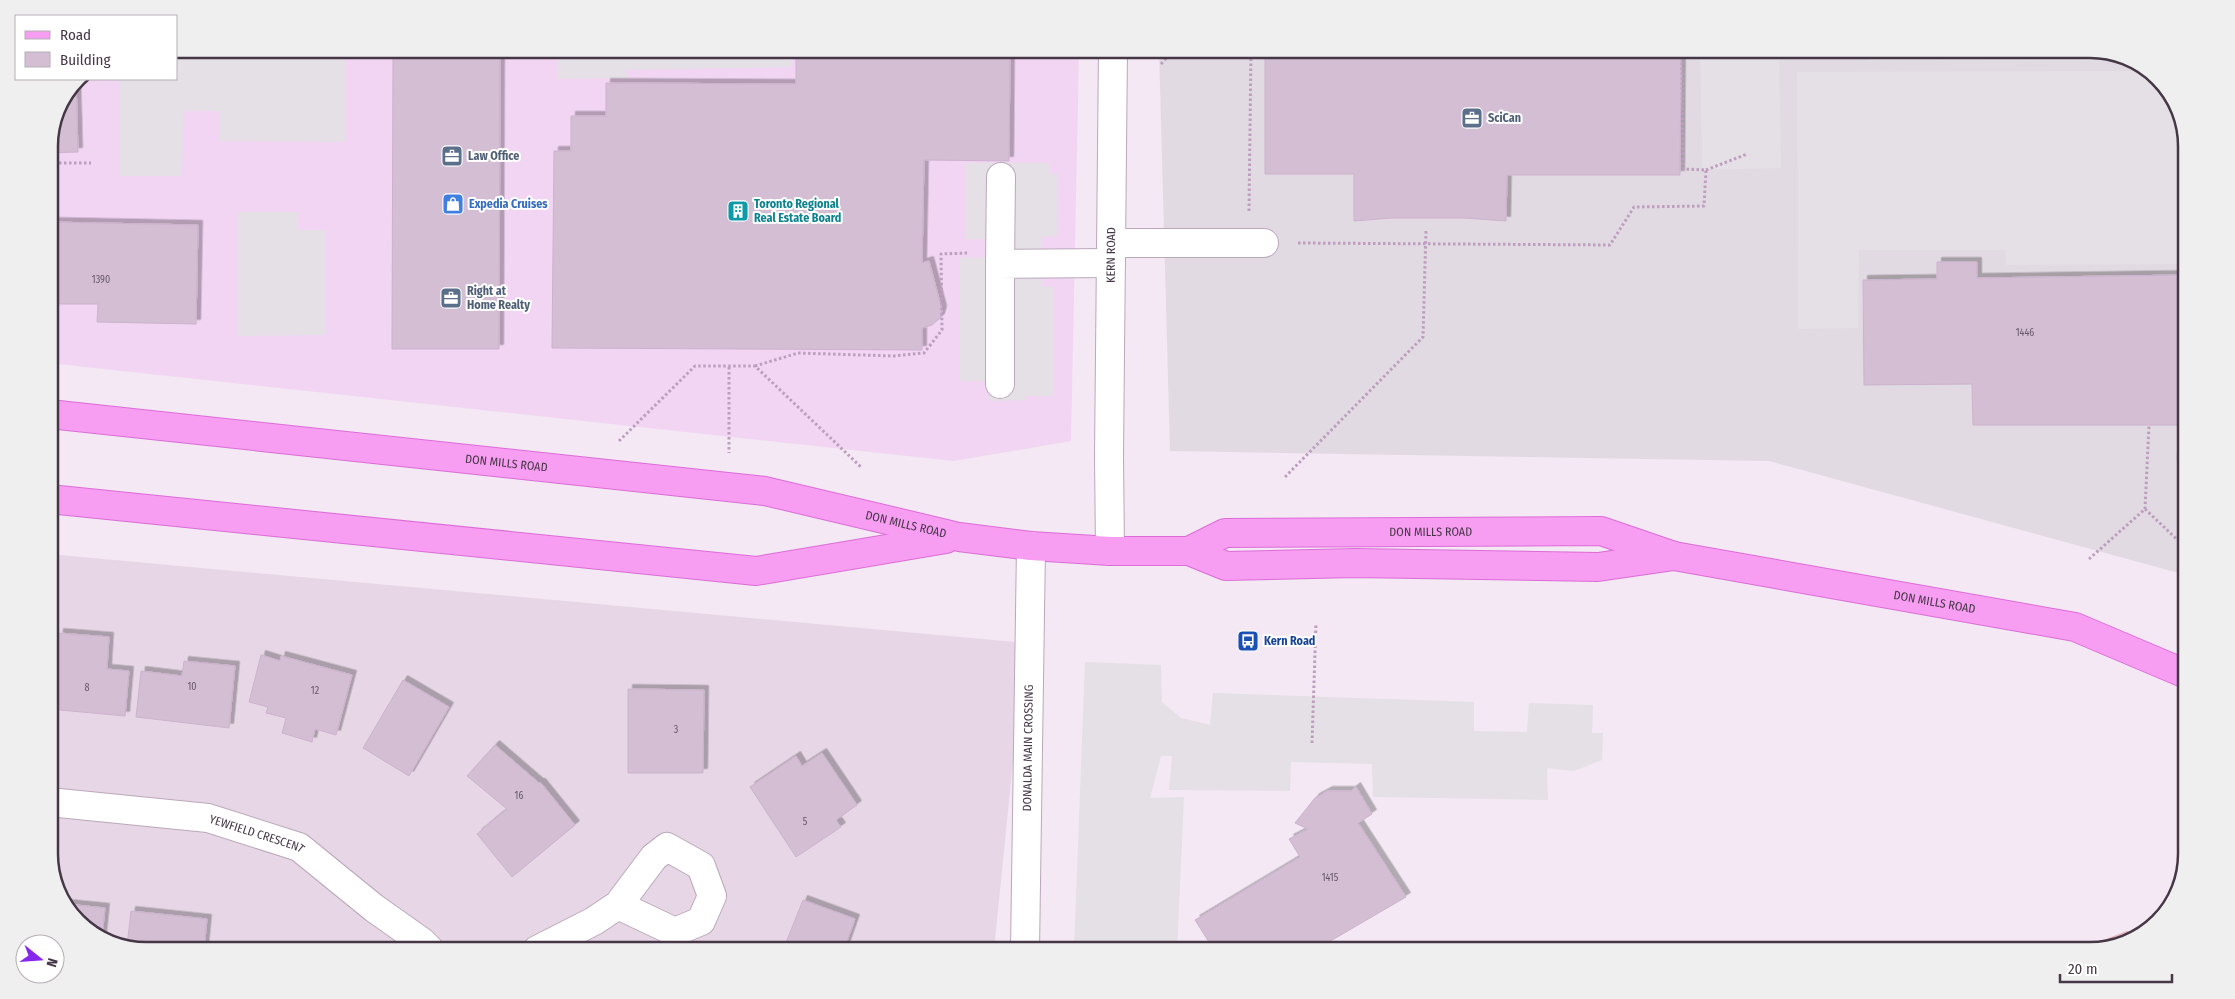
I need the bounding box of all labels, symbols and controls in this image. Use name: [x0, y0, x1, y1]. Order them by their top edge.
legend: [15, 15, 178, 80]
text: Road: [60, 26, 91, 44]
text: Building: [60, 51, 111, 69]
office icon: SciCan: [1460, 106, 1484, 130]
place label: SciCan: [1488, 111, 1521, 125]
office icon: Law Office: [440, 144, 464, 168]
place label: Law Office: [468, 149, 519, 163]
shop icon: Expedia Cruises: [441, 192, 465, 216]
place label: Expedia Cruises: [469, 197, 548, 211]
place label: Toronto Regional Real Estate Board: [754, 197, 841, 225]
building icon: Toronto Regional Real Estate Board: [726, 199, 750, 223]
street label: KERN ROAD: [1104, 227, 1118, 283]
house number: 1390: [92, 274, 110, 286]
place label: Right at Home Realty: [467, 284, 530, 312]
office icon: Right at Home Realty: [439, 286, 463, 310]
house number: 1446: [2016, 327, 2034, 339]
street label: DON MILLS ROAD: [464, 452, 548, 475]
street label: DON MILLS ROAD: [864, 508, 948, 541]
street label: DON MILLS ROAD: [1389, 525, 1472, 539]
street label: DON MILLS ROAD: [1893, 588, 1977, 616]
bus stop icon: Kern Road: [1236, 629, 1260, 653]
place label: Kern Road: [1264, 634, 1315, 648]
house number: 10: [187, 681, 197, 693]
house number: 8: [85, 682, 90, 694]
street label: DONALDA MAIN CROSSING: [1020, 684, 1036, 812]
house number: 12: [311, 685, 320, 697]
house number: 3: [674, 724, 679, 736]
house number: 16: [515, 790, 523, 802]
street label: YEWFIELD CRESCENT: [208, 812, 308, 856]
house number: 5: [803, 816, 808, 828]
house number: 1415: [1322, 872, 1339, 884]
north arrow: [15, 934, 65, 984]
scale bar: [2060, 952, 2172, 984]
text: N: [43, 956, 61, 969]
text: 20 m: [2068, 960, 2098, 978]

